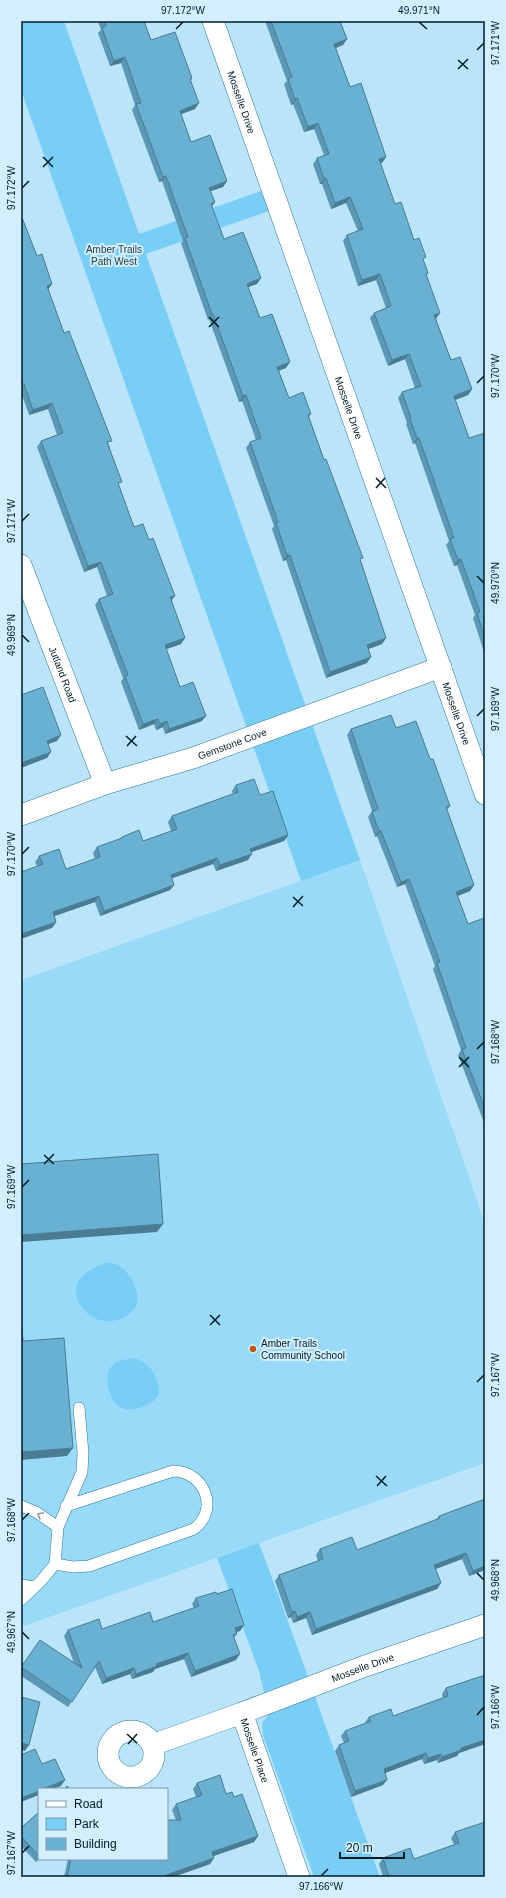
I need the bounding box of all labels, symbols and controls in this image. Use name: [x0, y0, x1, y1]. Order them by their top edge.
text: 97.172°W: [161, 5, 206, 16]
text: 49.971°N: [398, 5, 440, 16]
text: 97.171°W: [490, 20, 501, 65]
street label: Mosselle Drive: [225, 69, 258, 135]
text: 97.172°W: [6, 165, 17, 210]
park label: Amber Trails Path West: [86, 244, 142, 267]
text: 97.170°W: [490, 353, 501, 398]
street label: Mosselle Drive: [333, 375, 365, 441]
text: 97.171°W: [6, 498, 17, 543]
text: 49.970°N: [490, 562, 501, 604]
text: 49.969°N: [6, 614, 17, 656]
street label: Jutland Road: [47, 645, 79, 704]
street label: Mosselle Drive: [441, 681, 473, 747]
text: 97.169°W: [490, 686, 501, 731]
street label: Gemstone Cove: [196, 726, 268, 761]
text: 97.170°W: [6, 831, 17, 876]
text: 97.168°W: [490, 1019, 501, 1064]
text: 97.169°W: [6, 1164, 17, 1209]
place label: Amber Trails Community School: [261, 1338, 345, 1361]
marker: Amber Trails Community School: [248, 1344, 258, 1354]
text: 97.167°W: [490, 1352, 501, 1397]
text: 97.168°W: [6, 1497, 17, 1542]
one-way arrow: [37, 1512, 44, 1520]
text: 49.968°N: [490, 1559, 501, 1601]
text: 49.967°N: [6, 1611, 17, 1653]
street label: Mosselle Drive: [330, 1651, 396, 1684]
text: 97.166°W: [490, 1684, 501, 1729]
street label: Mosselle Place: [239, 1717, 271, 1784]
legend: [38, 1788, 168, 1860]
text: Road: [74, 1797, 103, 1811]
text: Park: [74, 1817, 100, 1831]
text: 97.167°W: [6, 1830, 17, 1875]
scale bar: [340, 1834, 404, 1860]
text: Building: [74, 1837, 117, 1851]
text: 20 m: [346, 1841, 373, 1855]
text: 97.166°W: [299, 1881, 344, 1892]

